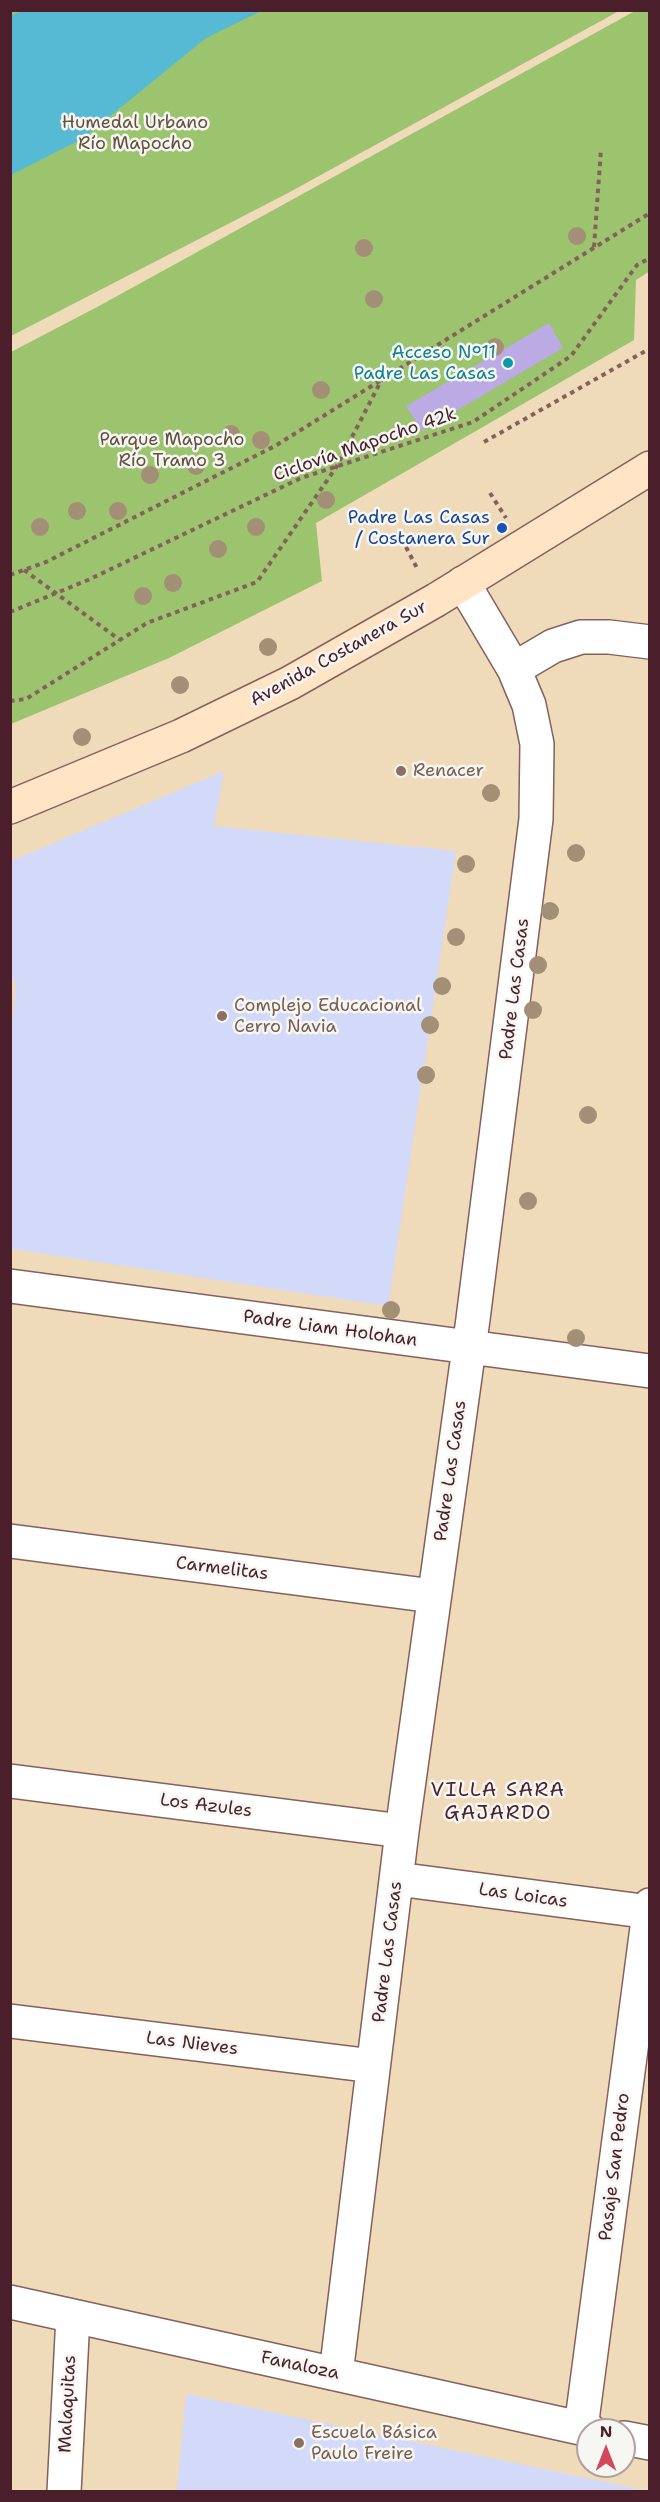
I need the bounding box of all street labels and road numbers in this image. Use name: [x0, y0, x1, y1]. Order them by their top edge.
street label: Ciclovía Mapocho 42k: [271, 404, 459, 486]
street label: Avenida Costanera Sur: [247, 596, 431, 712]
street label: Padre Las Casas: [496, 917, 534, 1061]
street label: Padre Liam Holohan: [242, 1306, 418, 1352]
street label: Padre Las Casas: [430, 1399, 472, 1543]
street label: Carmelitas: [175, 1553, 269, 1585]
street label: Los Azules: [159, 1790, 253, 1822]
street label: Las Loicas: [477, 1879, 569, 1913]
street label: Padre Las Casas: [369, 1880, 407, 2024]
street label: Las Nieves: [145, 2028, 239, 2060]
street label: Pasaje San Pedro: [595, 2092, 635, 2242]
street label: Fanaloza: [259, 2347, 341, 2385]
street label: Malaquitas: [55, 2354, 81, 2454]

